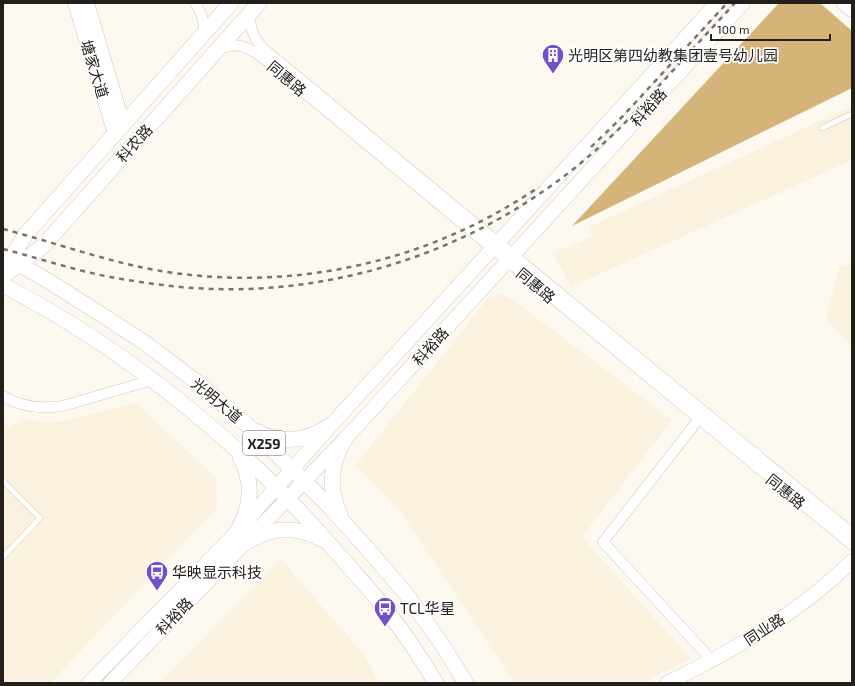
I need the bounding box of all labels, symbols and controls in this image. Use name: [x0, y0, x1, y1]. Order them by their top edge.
scale bar: [711, 16, 830, 42]
text: 100 m: [717, 22, 749, 36]
street label: 塘家大道: [78, 38, 112, 100]
building icon: 光明区第四幼教集团壹号幼儿园: [540, 42, 566, 75]
place label: 光明区第四幼教集团壹号幼儿园: [568, 46, 778, 64]
street label: 同惠路: [264, 57, 310, 99]
street label: 科裕路: [626, 84, 670, 130]
street label: 科农路: [112, 120, 156, 166]
street label: 同惠路: [513, 264, 559, 306]
street label: 科裕路: [408, 323, 452, 369]
street label: 光明大道: [188, 374, 246, 426]
road number: X259: [243, 431, 285, 455]
street label: 同惠路: [763, 470, 809, 512]
bus stop icon: 华映显示科技: [144, 559, 170, 592]
place label: 华映显示科技: [172, 563, 262, 581]
street label: 科裕路: [152, 594, 196, 638]
bus stop icon: TCL华星: [372, 595, 398, 628]
place label: TCL华星: [400, 599, 455, 617]
street label: 同业路: [740, 609, 788, 649]

